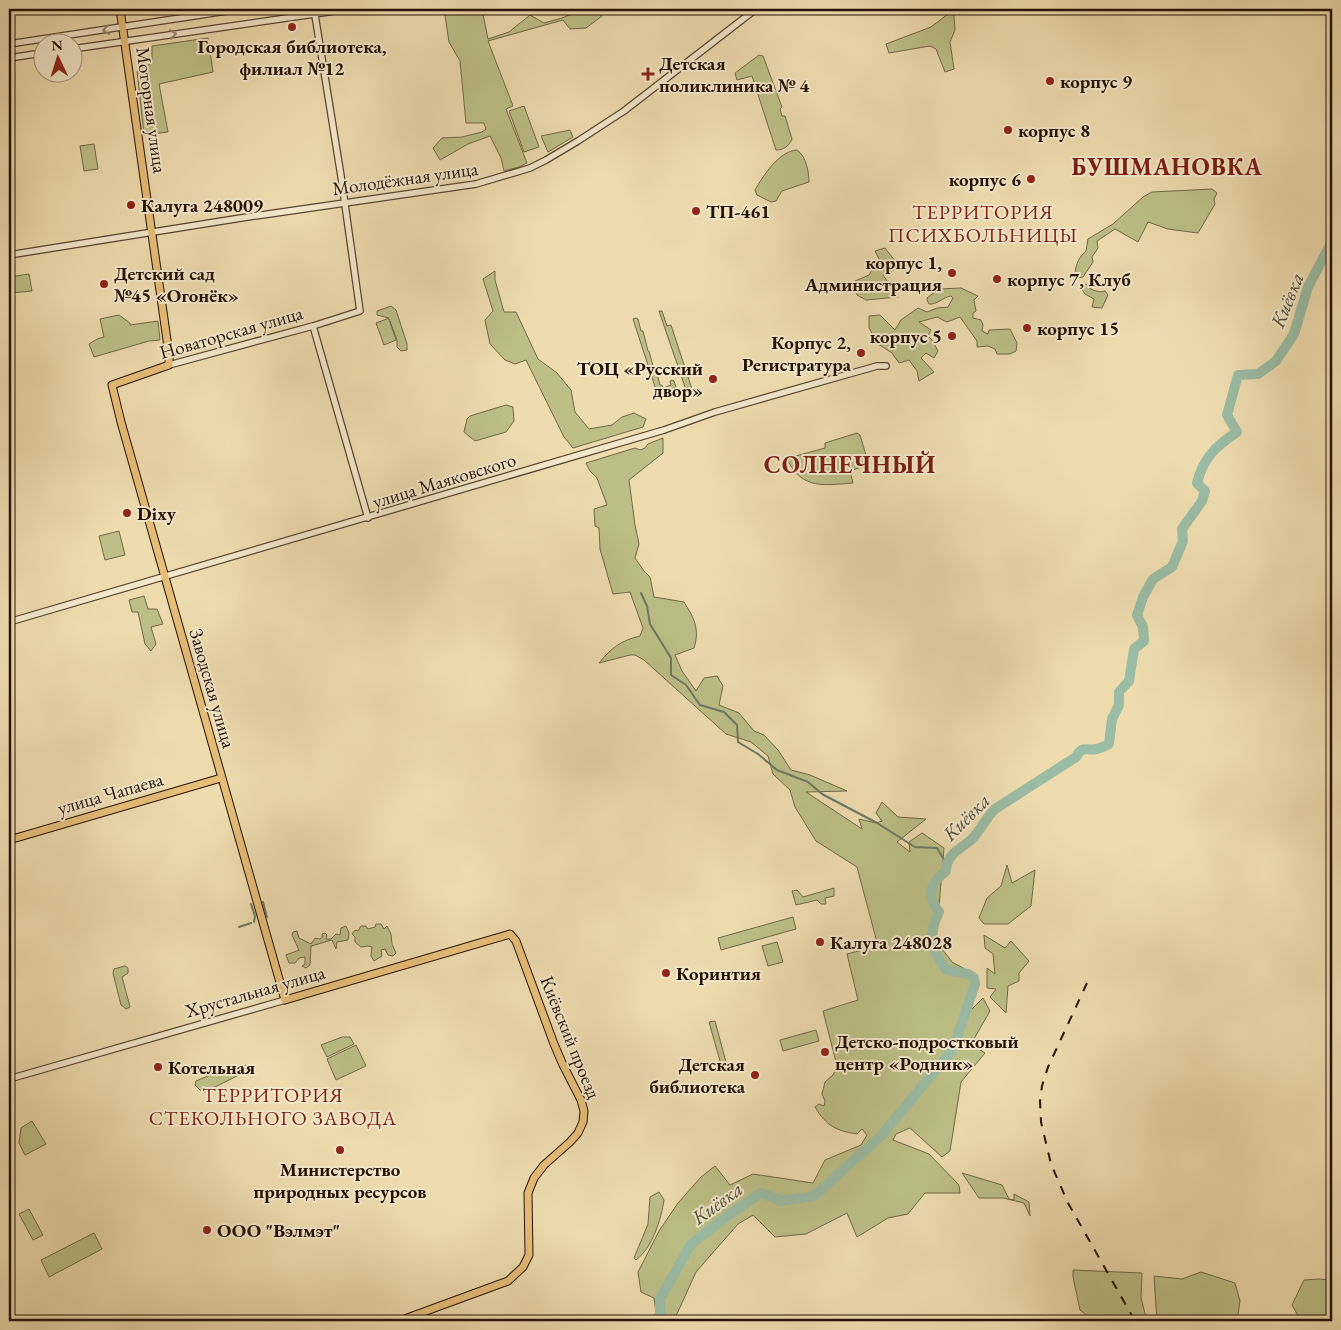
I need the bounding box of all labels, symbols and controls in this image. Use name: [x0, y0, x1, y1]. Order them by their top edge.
marker: Городская библиотека, филиал №12: [286, 21, 298, 33]
one-way arrow: [101, 24, 110, 34]
one-way arrow: [169, 29, 177, 40]
north arrow: [32, 32, 82, 82]
place label: Городская библиотека, филиал №12: [198, 34, 387, 81]
text: N: [51, 36, 64, 54]
street label: Моторная улица: [130, 45, 173, 175]
place label: Детская поликлиника № 4: [659, 51, 810, 98]
marker: Детская поликлиника № 4: [641, 67, 655, 81]
place label: корпус 9: [1060, 69, 1132, 94]
marker: корпус 9: [1044, 75, 1056, 87]
place label: корпус 8: [1018, 118, 1090, 143]
marker: корпус 8: [1002, 124, 1014, 136]
district label: БУШМАНОВКА: [1071, 151, 1263, 182]
street label: Молодёжная улица: [331, 156, 480, 201]
place label: корпус 6: [949, 167, 1021, 192]
marker: корпус 6: [1025, 173, 1037, 185]
place label: Калуга 248009: [141, 193, 263, 218]
marker: Калуга 248009: [125, 199, 137, 211]
place label: ТП-461: [706, 199, 770, 224]
district label: ТЕРРИТОРИЯ ПСИХБОЛЬНИЦЫ: [888, 199, 1078, 248]
marker: ТП-461: [690, 205, 702, 217]
place label: корпус 1, Администрация: [804, 250, 942, 297]
place label: Детский сад №45 «Огонёк»: [114, 261, 239, 308]
marker: корпус 1, Администрация: [946, 267, 958, 279]
place label: корпус 7, Клуб: [1007, 267, 1131, 292]
water label: Киёвка: [1264, 269, 1310, 332]
marker: корпус 7, Клуб: [991, 273, 1003, 285]
marker: Детский сад №45 «Огонёк»: [98, 278, 110, 290]
street label: Новаторская улица: [157, 300, 306, 365]
place label: корпус 15: [1037, 316, 1119, 341]
marker: корпус 15: [1021, 322, 1033, 334]
place label: корпус 5: [870, 324, 942, 349]
place label: Корпус 2, Регистратура: [742, 330, 852, 377]
marker: корпус 5: [946, 330, 958, 342]
marker: Корпус 2, Регистратура: [855, 347, 867, 359]
place label: ТОЦ «Русский двор»: [577, 356, 703, 403]
marker: ТОЦ «Русский двор»: [707, 373, 719, 385]
street label: улица Маяковского: [369, 447, 519, 514]
district label: СОЛНЕЧНЫЙ: [764, 449, 936, 480]
place label: Dixy: [137, 501, 177, 526]
marker: Dixy: [121, 507, 133, 519]
street label: Заводская улица: [183, 625, 242, 751]
street label: улица Чапаева: [54, 766, 166, 820]
water label: Киёвка: [936, 788, 995, 847]
place label: Калуга 248028: [830, 930, 952, 955]
marker: Калуга 248028: [814, 936, 826, 948]
street label: Хрустальная улица: [181, 959, 328, 1024]
place label: Коринтия: [676, 961, 761, 986]
marker: Коринтия: [660, 967, 672, 979]
street label: Киёвский проезд: [535, 972, 607, 1103]
place label: Детско-подростковый центр «Родник»: [835, 1029, 1019, 1076]
marker: Детско-подростковый центр «Родник»: [819, 1046, 831, 1058]
place label: Детская библиотека: [649, 1052, 746, 1099]
place label: Котельная: [168, 1055, 255, 1080]
marker: Котельная: [152, 1061, 164, 1073]
marker: Детская библиотека: [749, 1069, 761, 1081]
district label: ТЕРРИТОРИЯ СТЕКОЛЬНОГО ЗАВОДА: [149, 1082, 397, 1131]
marker: Министерство природных ресурсов: [334, 1144, 346, 1156]
place label: Министерство природных ресурсов: [254, 1157, 426, 1204]
water label: Киёвка: [685, 1176, 748, 1231]
place label: ООО "Вэлмэт": [217, 1218, 340, 1243]
marker: ООО "Вэлмэт": [201, 1224, 213, 1236]

